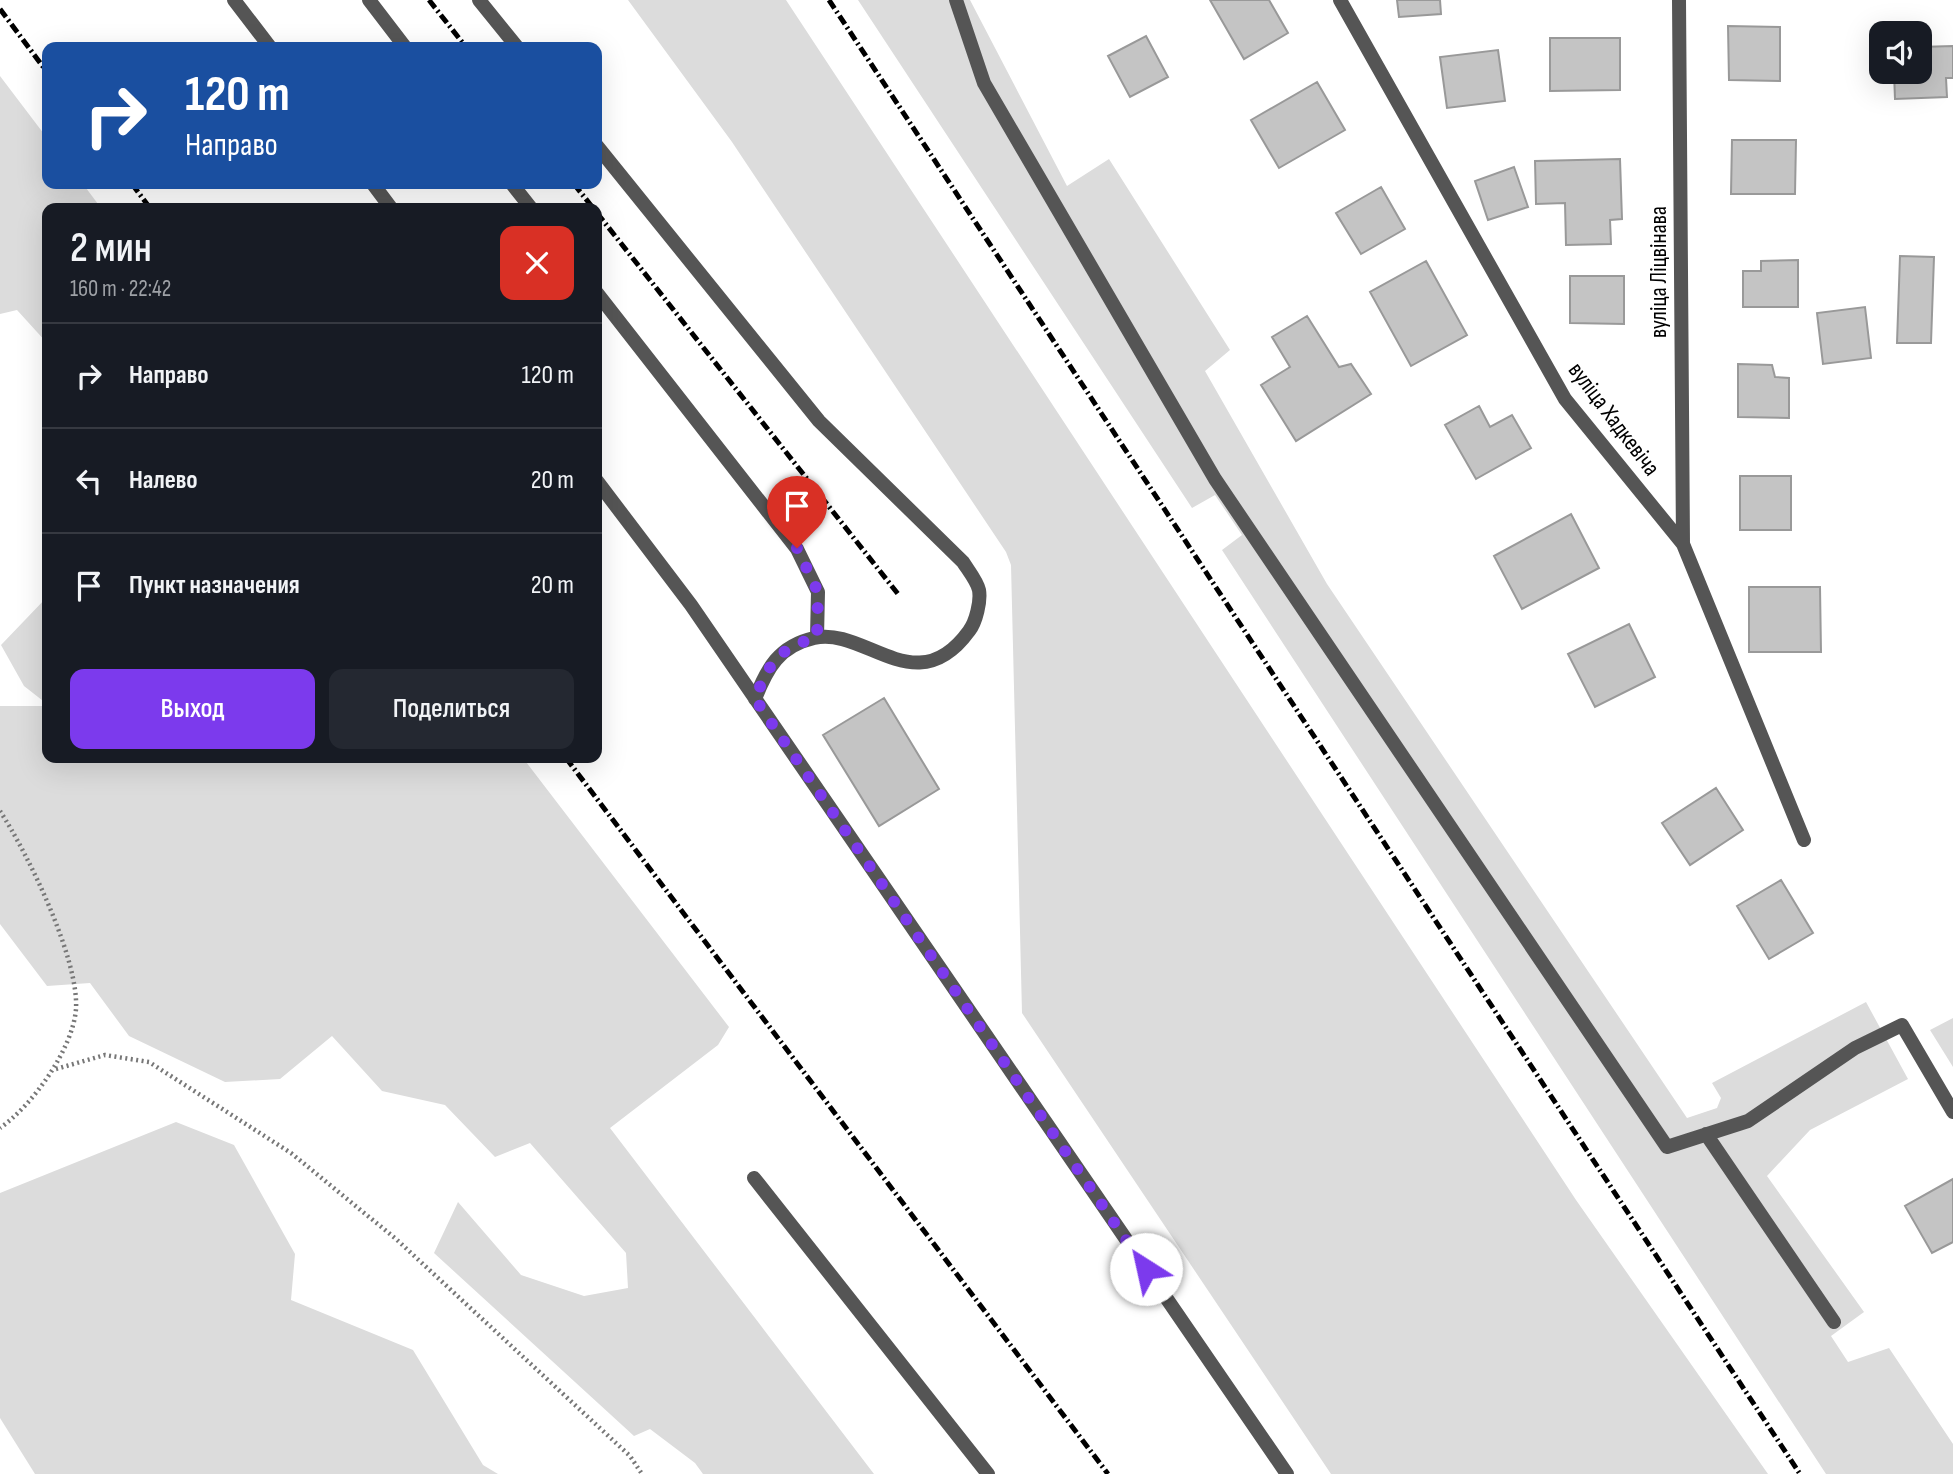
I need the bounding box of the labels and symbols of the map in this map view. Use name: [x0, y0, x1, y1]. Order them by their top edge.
street label: вуліца Ліцвінава: [1644, 206, 1673, 338]
street label: вуліца Хадкевіча: [1562, 356, 1666, 482]
pin: [767, 476, 827, 548]
position arrow: [1109, 1232, 1183, 1306]

